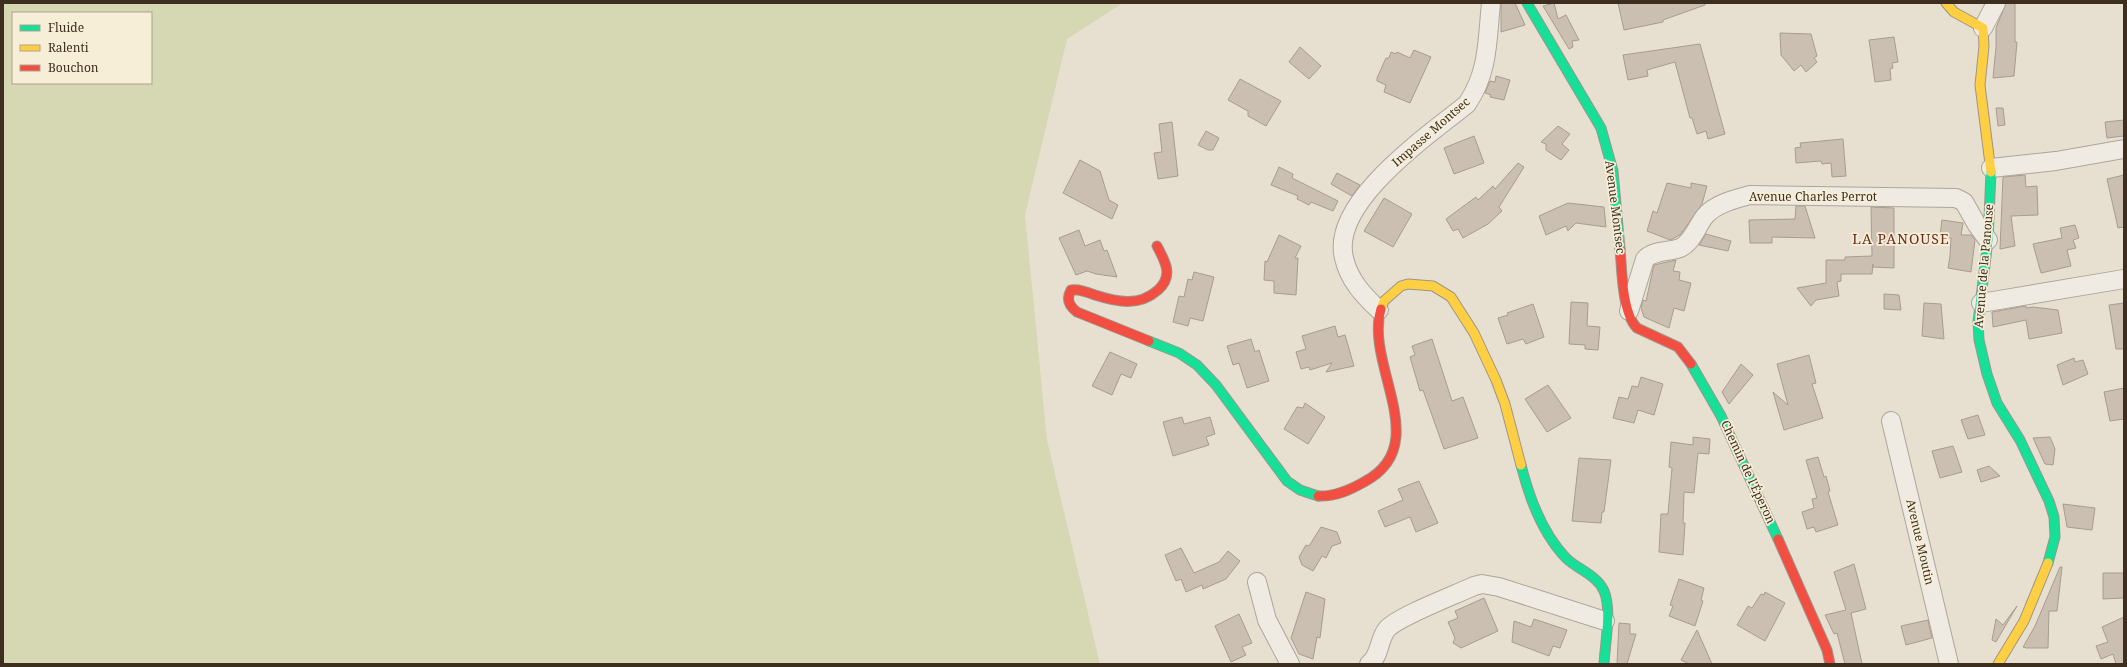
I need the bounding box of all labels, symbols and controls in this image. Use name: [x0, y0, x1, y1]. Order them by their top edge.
legend: [12, 12, 152, 84]
text: Fluide: [48, 19, 84, 36]
text: Ralenti: [48, 39, 89, 56]
text: Bouchon: [48, 59, 99, 76]
street label: Impasse Montsec: [1388, 93, 1473, 170]
street label: Avenue Montsec: [1601, 159, 1630, 255]
street label: Avenue Charles Perrot: [1749, 188, 1877, 205]
street label: Avenue de la Panouse: [1970, 203, 1997, 329]
district label: LA PANOUSE: [1852, 229, 1950, 248]
street label: Chemin de l'Éperon: [1717, 417, 1780, 527]
street label: Avenue Moutin: [1902, 497, 1939, 587]

